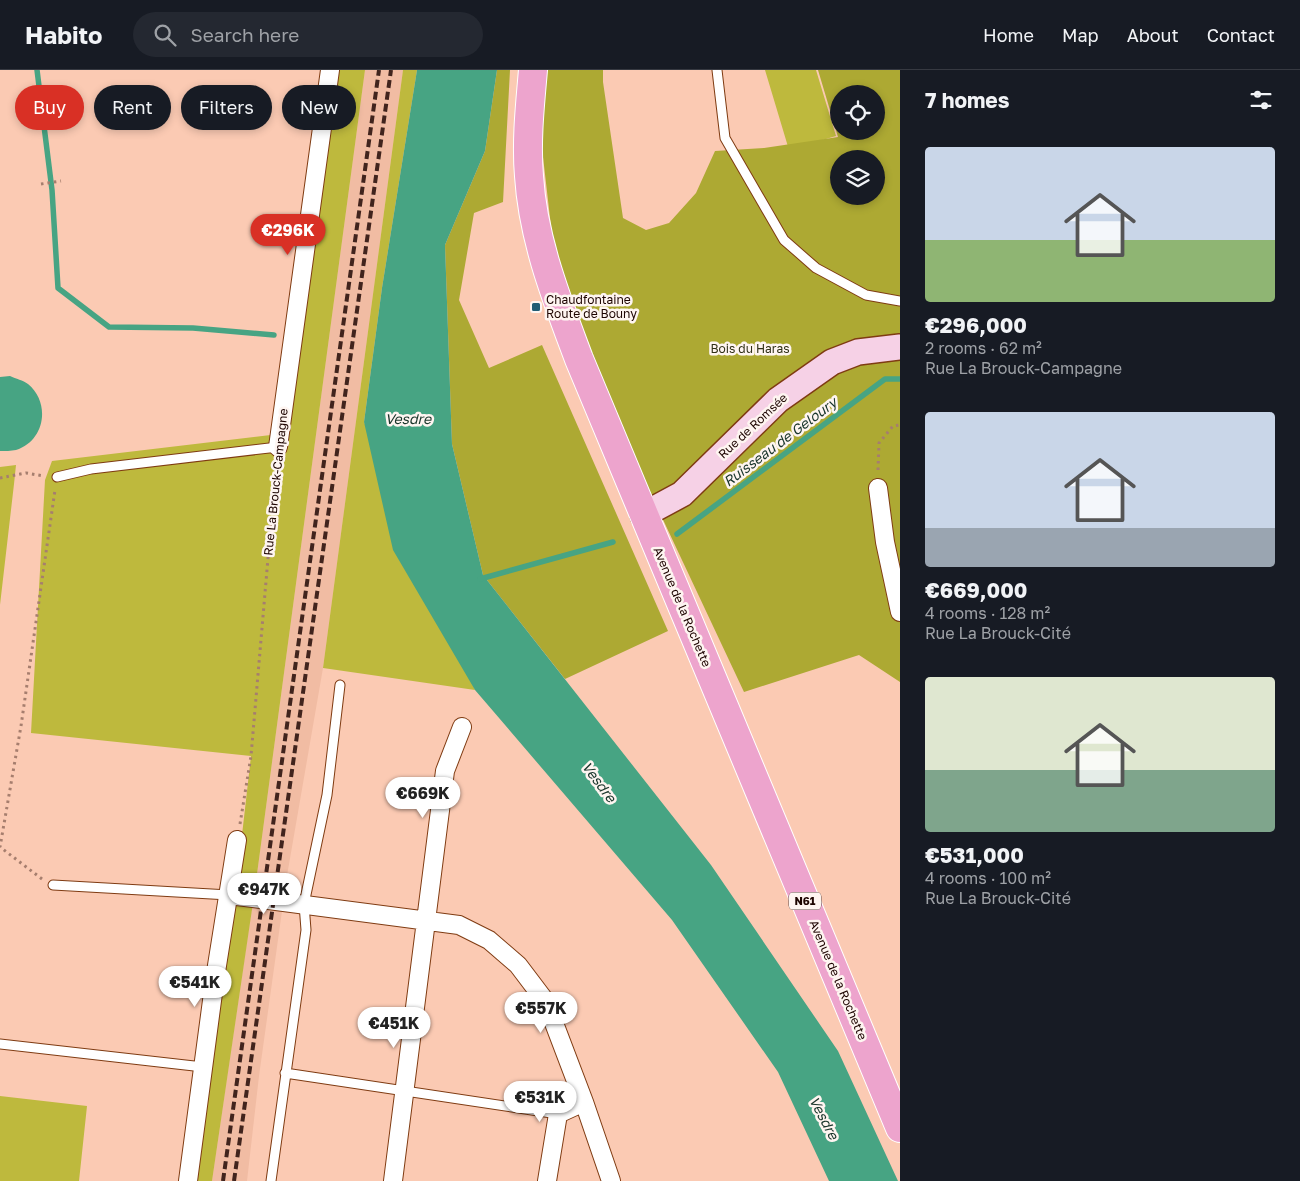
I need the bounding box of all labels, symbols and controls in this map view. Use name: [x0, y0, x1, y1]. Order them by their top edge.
search box: [133, 12, 483, 57]
text: Habito: [25, 20, 103, 49]
icon: search: [151, 21, 179, 49]
text: Search here: [191, 23, 299, 46]
text: Home: [983, 24, 1034, 46]
text: Map: [1062, 24, 1099, 46]
text: About: [1127, 24, 1179, 46]
text: Contact: [1207, 24, 1275, 46]
chip: Buy: [15, 85, 84, 130]
chip: Rent: [94, 85, 171, 130]
chip: Filters: [181, 85, 272, 130]
chip: New: [282, 85, 356, 130]
map controls: [830, 85, 885, 205]
button: locate: [830, 85, 885, 140]
icon: filters: [1247, 86, 1275, 114]
text: 7 homes: [925, 87, 1010, 113]
button: layers: [830, 150, 885, 205]
icon: home: [1055, 180, 1145, 270]
pin: €296K: [253, 214, 323, 256]
text: €296K: [262, 220, 314, 240]
place label: Chaudfontaine Route de Bouny: [546, 292, 637, 321]
marker: Chaudfontaine Route de Bouny: [530, 301, 542, 313]
text: €296,000: [925, 312, 1027, 338]
text: 2 rooms · 62 m²: [925, 338, 1042, 358]
park label: Bois du Haras: [710, 341, 790, 356]
text: Rue La Brouck-Campagne: [925, 358, 1122, 378]
street label: Rue de Romsée: [715, 390, 790, 461]
water label: Ruisseau de Geloury: [720, 392, 841, 490]
street label: Rue La Brouck-Campagne: [260, 408, 291, 556]
water label: Vesdre: [385, 410, 432, 427]
icon: home: [1055, 445, 1145, 535]
street label: Avenue de la Rochette: [650, 545, 715, 669]
text: €669,000: [925, 577, 1027, 603]
text: 4 rooms · 128 m²: [925, 603, 1050, 623]
text: Rue La Brouck-Cité: [925, 623, 1071, 643]
icon: home: [1055, 710, 1145, 800]
water label: Vesdre: [579, 758, 621, 806]
pin: €669K: [388, 776, 458, 819]
text: €669K: [396, 783, 450, 803]
text: €531,000: [925, 842, 1024, 868]
text: 4 rooms · 100 m²: [925, 868, 1051, 888]
pin: €947K: [229, 872, 299, 915]
text: €947K: [238, 879, 290, 899]
text: Rue La Brouck-Cité: [925, 888, 1071, 908]
road number: N61: [789, 892, 821, 909]
street label: Avenue de la Rochette: [806, 918, 871, 1042]
pin: €541K: [160, 966, 230, 1008]
text: €541K: [170, 972, 220, 992]
pin: €557K: [506, 992, 576, 1034]
text: €557K: [515, 998, 567, 1018]
pin: €451K: [359, 1006, 429, 1049]
text: €451K: [369, 1013, 419, 1033]
pin: €531K: [505, 1080, 575, 1123]
text: €531K: [515, 1087, 565, 1107]
water label: Vesdre: [806, 1093, 843, 1143]

